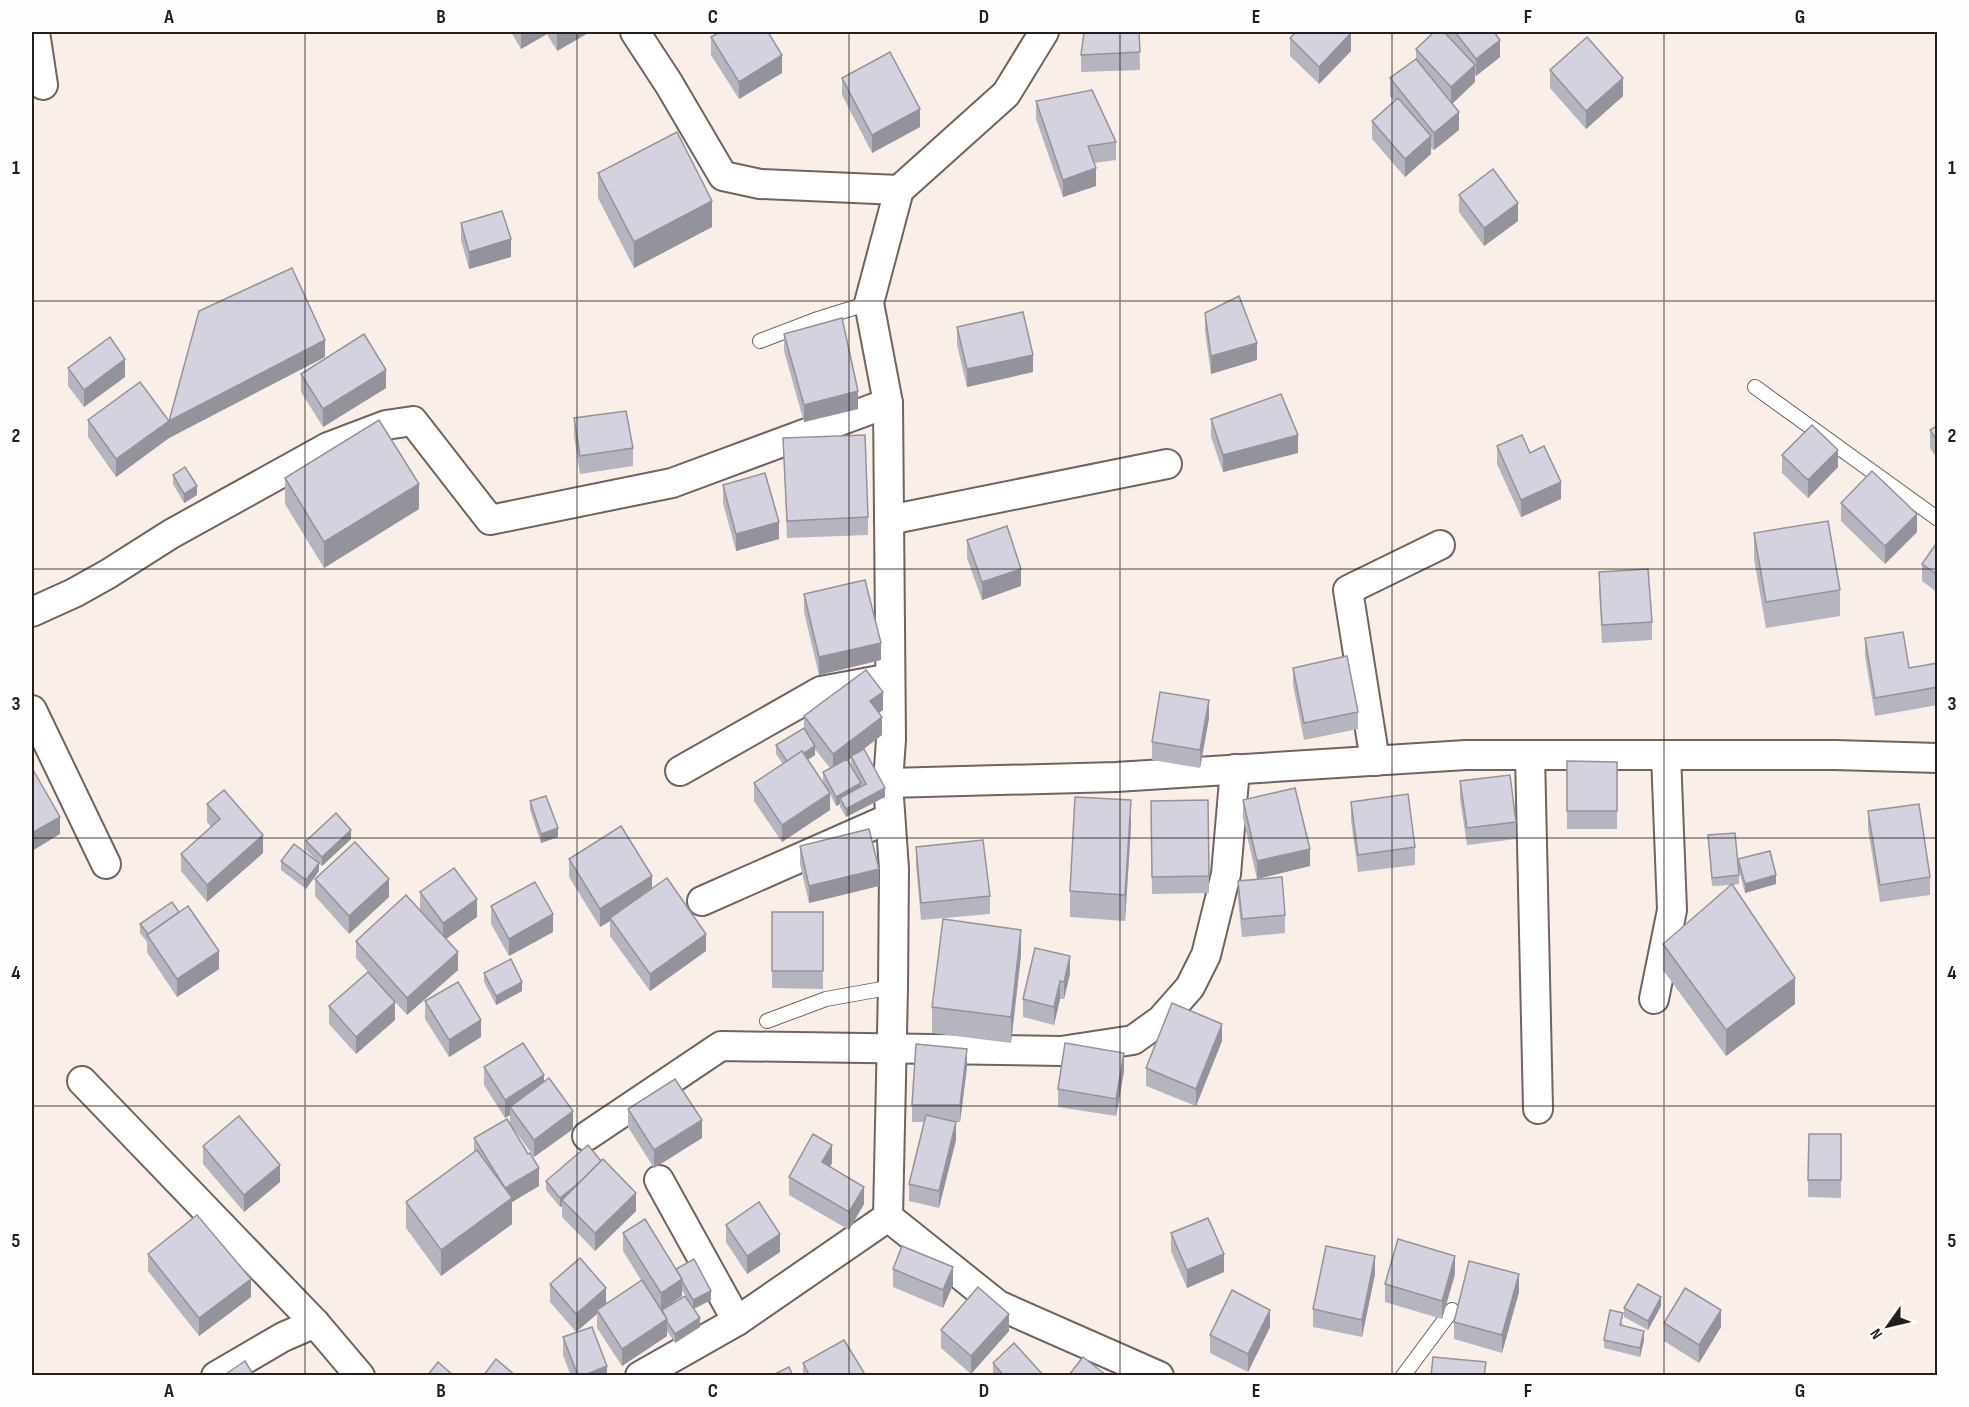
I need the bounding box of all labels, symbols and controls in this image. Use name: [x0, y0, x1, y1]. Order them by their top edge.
text: A: [163, 5, 174, 29]
text: B: [436, 5, 446, 29]
text: C: [708, 5, 718, 29]
text: D: [979, 5, 989, 29]
text: E: [1252, 5, 1260, 29]
text: F: [1524, 5, 1532, 29]
text: G: [1795, 5, 1805, 29]
text: 1: [12, 156, 20, 180]
text: 1: [1948, 156, 1956, 180]
text: 2: [12, 424, 20, 448]
text: 2: [1948, 424, 1956, 448]
text: 3: [12, 692, 21, 716]
text: 3: [1948, 692, 1957, 716]
text: 4: [11, 961, 21, 985]
text: 4: [1947, 961, 1957, 985]
text: 5: [12, 1229, 21, 1253]
text: 5: [1948, 1229, 1957, 1253]
north arrow: [1858, 1296, 1918, 1356]
text: N: [1867, 1325, 1887, 1342]
text: A: [163, 1379, 174, 1403]
text: B: [436, 1379, 446, 1403]
text: C: [708, 1379, 718, 1403]
text: D: [979, 1379, 989, 1403]
text: E: [1252, 1379, 1260, 1403]
text: F: [1524, 1379, 1532, 1403]
text: G: [1795, 1379, 1805, 1403]

